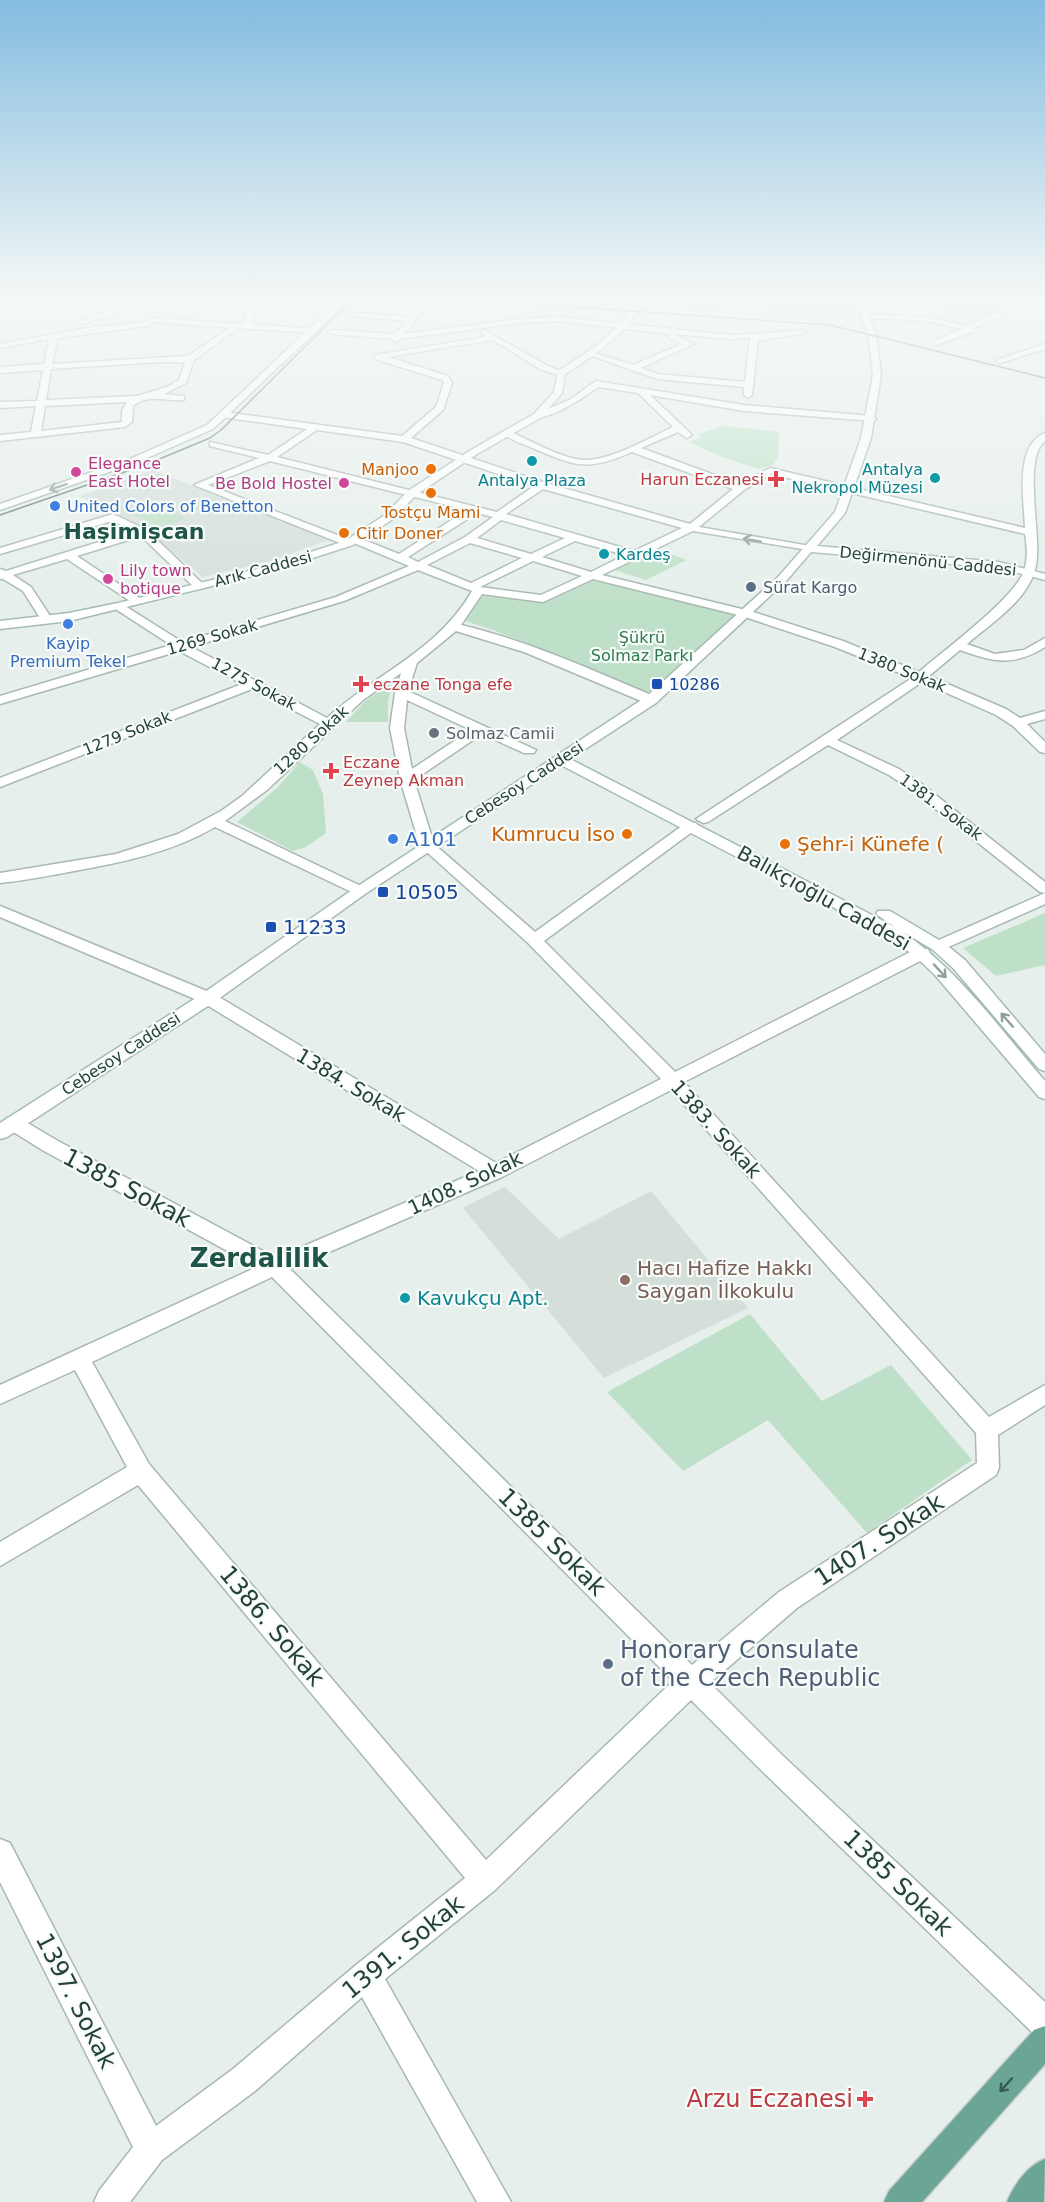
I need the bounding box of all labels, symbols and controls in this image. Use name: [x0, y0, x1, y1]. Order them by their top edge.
place label: Elegance East Hotel: [88, 454, 170, 491]
marker: Antalya Plaza: [525, 454, 539, 468]
place label: Manjoo: [361, 460, 419, 479]
place label: Antalya Nekropol Müzesi: [791, 460, 923, 497]
marker: Manjoo: [424, 462, 438, 476]
marker: Elegance East Hotel: [69, 465, 83, 479]
place label: Harun Eczanesi: [640, 470, 764, 489]
place label: Antalya Plaza: [478, 471, 586, 490]
marker: Antalya Nekropol Müzesi: [928, 471, 942, 485]
marker: Harun Eczanesi: [769, 472, 783, 486]
place label: Be Bold Hostel: [215, 474, 332, 493]
marker: Be Bold Hostel: [337, 476, 351, 490]
one-way arrow: [49, 482, 68, 493]
marker: Tostçu Mami: [424, 486, 438, 500]
place label: United Colors of Benetton: [67, 497, 274, 516]
marker: United Colors of Benetton: [48, 499, 62, 513]
place label: Tostçu Mami: [380, 503, 481, 522]
district label: Haşimişcan: [63, 519, 205, 544]
place label: Citir Doner: [356, 524, 443, 543]
marker: Citir Doner: [337, 526, 351, 540]
one-way arrow: [743, 534, 763, 545]
street label: Değirmenönü Caddesi: [839, 542, 1017, 580]
place label: Kardeş: [616, 545, 671, 564]
street label: Arık Caddesi: [212, 547, 314, 591]
marker: Kardeş: [597, 547, 611, 561]
place label: Lily town botique: [120, 561, 192, 598]
marker: Lily town botique: [101, 572, 115, 586]
place label: Sürat Kargo: [763, 578, 857, 597]
marker: Sürat Kargo: [744, 580, 758, 594]
street label: 1269 Sokak: [164, 615, 260, 659]
marker: Kayip Premium Tekel: [61, 617, 75, 631]
park label: Şükrü Solmaz Parkı: [591, 628, 693, 665]
place label: Kayip Premium Tekel: [10, 634, 126, 671]
street label: 1380 Sokak: [855, 644, 950, 697]
street label: 1275 Sokak: [208, 654, 301, 715]
place label: eczane Tonga efe: [373, 675, 512, 694]
place label: 10286: [669, 675, 720, 694]
marker: eczane Tonga efe: [354, 677, 368, 691]
marker: 10286: [650, 677, 664, 691]
street label: 1280 Sokak: [270, 701, 353, 778]
street label: 1279 Sokak: [80, 706, 175, 759]
place label: Solmaz Camii: [446, 724, 555, 743]
marker: Solmaz Camii: [427, 726, 441, 740]
street label: Cebesoy Caddesi: [461, 738, 587, 828]
place label: Eczane Zeynep Akman: [343, 753, 464, 790]
marker: Eczane Zeynep Akman: [324, 764, 338, 778]
street label: 1381. Sokak: [896, 770, 987, 845]
place label: Kumrucu İso: [491, 822, 615, 846]
place label: A101: [405, 827, 457, 851]
marker: Kumrucu İso: [620, 827, 634, 841]
marker: A101: [386, 832, 400, 846]
place label: Şehr-i Künefe (: [797, 832, 944, 856]
marker: Şehr-i Künefe (: [778, 837, 792, 851]
street label: Balıkçıoğlu Caddesi: [733, 840, 915, 956]
place label: 10505: [395, 880, 459, 904]
marker: 10505: [376, 885, 390, 899]
place label: 11233: [283, 915, 347, 939]
marker: 11233: [264, 920, 278, 934]
one-way arrow: [933, 963, 947, 978]
street label: Cebesoy Caddesi: [58, 1009, 184, 1099]
one-way arrow: [1000, 1013, 1014, 1028]
street label: 1384. Sokak: [292, 1043, 411, 1127]
street label: 1383. Sokak: [666, 1075, 767, 1183]
street label: 1385 Sokak: [58, 1143, 196, 1233]
street label: 1408. Sokak: [404, 1146, 526, 1220]
district label: Zerdalilik: [190, 1243, 329, 1273]
place label: Hacı Hafize Hakkı Saygan İlkokulu: [637, 1256, 812, 1303]
marker: Hacı Hafize Hakkı Saygan İlkokulu: [618, 1273, 632, 1287]
place label: Kavukçu Apt.: [417, 1286, 549, 1310]
marker: Kavukçu Apt.: [398, 1291, 412, 1305]
street label: 1385 Sokak: [492, 1482, 612, 1602]
street label: 1407. Sokak: [809, 1488, 949, 1592]
street label: 1386. Sokak: [214, 1560, 330, 1692]
place label: Honorary Consulate of the Czech Republic: [620, 1636, 881, 1692]
marker: Honorary Consulate of the Czech Republic: [601, 1657, 615, 1671]
street label: 1385 Sokak: [838, 1824, 958, 1942]
street label: 1391. Sokak: [337, 1889, 470, 2005]
street label: 1397. Sokak: [30, 1929, 122, 2074]
one-way arrow: [999, 2077, 1013, 2092]
place label: Arzu Eczanesi: [686, 2085, 853, 2113]
marker: Arzu Eczanesi: [858, 2092, 872, 2106]

